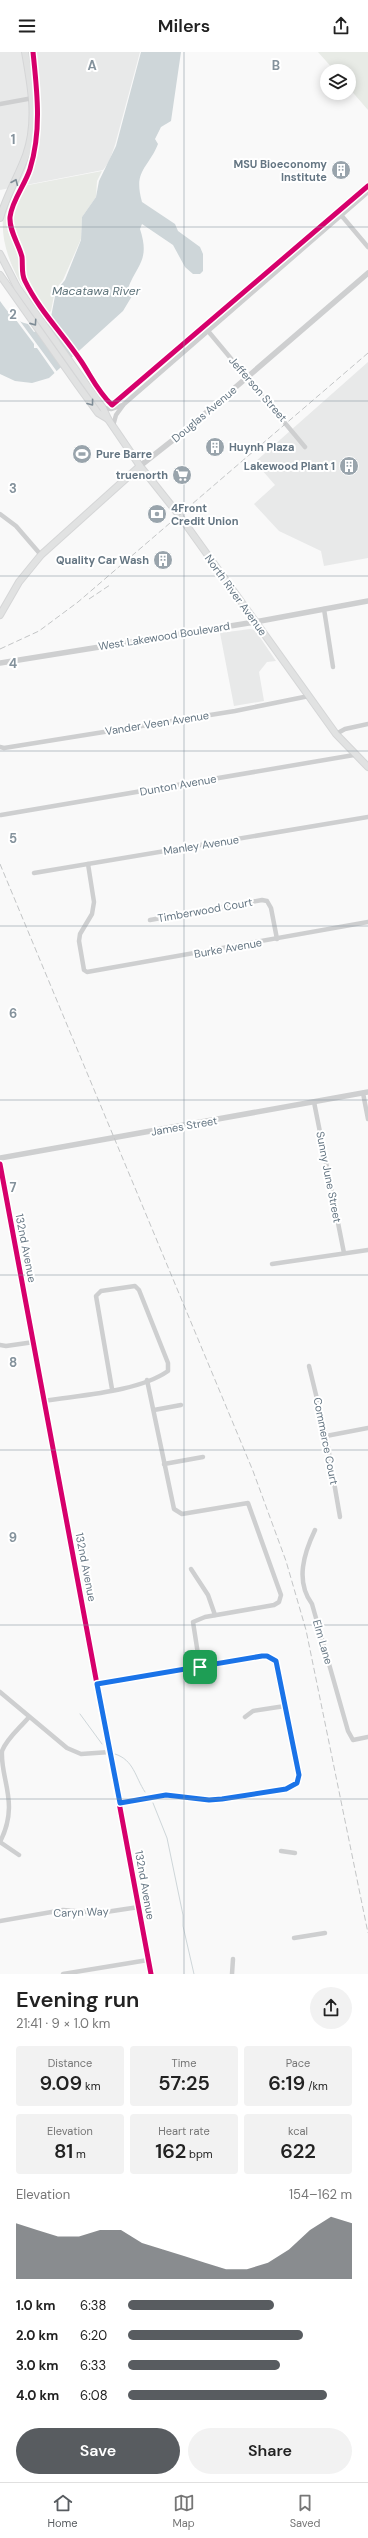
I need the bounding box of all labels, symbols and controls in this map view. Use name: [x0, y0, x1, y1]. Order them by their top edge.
text: Milers: [158, 14, 210, 38]
icon: menu: [16, 15, 38, 37]
icon: share: [330, 15, 352, 37]
text: A: [87, 57, 97, 74]
text: B: [272, 57, 280, 74]
map controls: [320, 64, 356, 100]
button: layers: [320, 64, 356, 100]
text: 1: [11, 131, 15, 148]
place label: MSU Bioeconomy Institute: [233, 157, 327, 184]
building icon: MSU Bioeconomy Institute: [330, 159, 352, 181]
one-way arrow: [10, 179, 18, 187]
water label: Macatawa River: [52, 283, 141, 299]
text: 2: [9, 306, 17, 323]
one-way arrow: [29, 319, 36, 326]
street label: Jefferson Street: [226, 354, 290, 424]
street label: Douglas Avenue: [169, 383, 239, 445]
one-way arrow: [86, 399, 93, 406]
building icon: Huynh Plaza: [204, 436, 226, 458]
place label: Huynh Plaza: [229, 440, 294, 454]
sports icon: Pure Barre: [71, 443, 93, 465]
place label: Pure Barre: [96, 447, 153, 461]
building icon: Lakewood Plant 1: [338, 455, 360, 477]
place label: Lakewood Plant 1: [244, 459, 335, 473]
supermarket icon: truenorth: [171, 464, 193, 486]
place label: truenorth: [116, 468, 168, 482]
text: 3: [9, 480, 17, 497]
place label: 4Front Credit Union: [171, 501, 239, 528]
bank icon: 4Front Credit Union: [146, 503, 168, 525]
building icon: Quality Car Wash: [152, 549, 174, 571]
street label: North River Avenue: [202, 552, 270, 638]
place label: Quality Car Wash: [56, 553, 149, 567]
street label: West Lakewood Boulevard: [97, 619, 231, 653]
text: 4: [9, 655, 17, 672]
street label: Vander Veen Avenue: [104, 708, 210, 738]
street label: Dunton Avenue: [139, 771, 217, 799]
text: 5: [9, 830, 17, 847]
street label: Manley Avenue: [162, 832, 240, 858]
street label: Timberwood Court: [157, 895, 253, 925]
street label: Burke Avenue: [193, 935, 263, 961]
text: 6: [9, 1005, 17, 1022]
street label: James Street: [150, 1113, 218, 1139]
street label: Sunny June Street: [313, 1130, 345, 1224]
text: 7: [10, 1179, 17, 1196]
street label: 132nd Avenue: [12, 1212, 40, 1284]
text: 8: [9, 1354, 17, 1371]
street label: Commerce Court: [311, 1396, 341, 1486]
text: 9: [9, 1529, 17, 1546]
street label: 132nd Avenue: [72, 1531, 100, 1603]
street label: Elm Lane: [310, 1618, 336, 1666]
pin: [183, 1650, 217, 1684]
icon: arrive: [189, 1656, 211, 1678]
street label: 132nd Avenue: [132, 1849, 158, 1921]
street label: Caryn Way: [53, 1904, 109, 1920]
text: Evening run: [16, 1985, 139, 2014]
button: share: [310, 1987, 352, 2029]
text: 21:41 · 9 × 1.0 km: [16, 2015, 110, 2032]
text: Distance: [48, 2056, 92, 2070]
text: Time: [172, 2056, 196, 2070]
text: Pace: [286, 2056, 310, 2070]
text: 9.09: [40, 2070, 82, 2096]
text: 57:25: [158, 2070, 210, 2096]
text: 6:19: [268, 2070, 305, 2096]
text: km: [82, 2079, 100, 2093]
text: /km: [305, 2079, 328, 2093]
text: Elevation: [47, 2124, 93, 2138]
text: Heart rate: [158, 2124, 210, 2138]
text: kcal: [288, 2124, 308, 2138]
text: 81: [54, 2138, 73, 2164]
text: 162: [155, 2138, 186, 2164]
text: 622: [280, 2138, 316, 2164]
text: m: [73, 2147, 86, 2161]
text: bpm: [186, 2147, 213, 2161]
text: Elevation: [16, 2186, 70, 2203]
text: 154–162 m: [289, 2186, 352, 2203]
text: 1.0 km: [16, 2297, 55, 2314]
text: 6:38: [80, 2297, 106, 2314]
text: 2.0 km: [16, 2327, 58, 2344]
text: 6:20: [80, 2327, 107, 2344]
text: 3.0 km: [16, 2357, 59, 2374]
text: 6:33: [80, 2357, 106, 2374]
text: 4.0 km: [16, 2387, 59, 2404]
text: 6:08: [80, 2387, 108, 2404]
button: Save: [16, 2428, 180, 2474]
button: Share: [188, 2428, 352, 2474]
tab: Home: [47, 2492, 78, 2530]
tab: Map: [173, 2492, 195, 2530]
tab: Saved: [290, 2492, 320, 2530]

